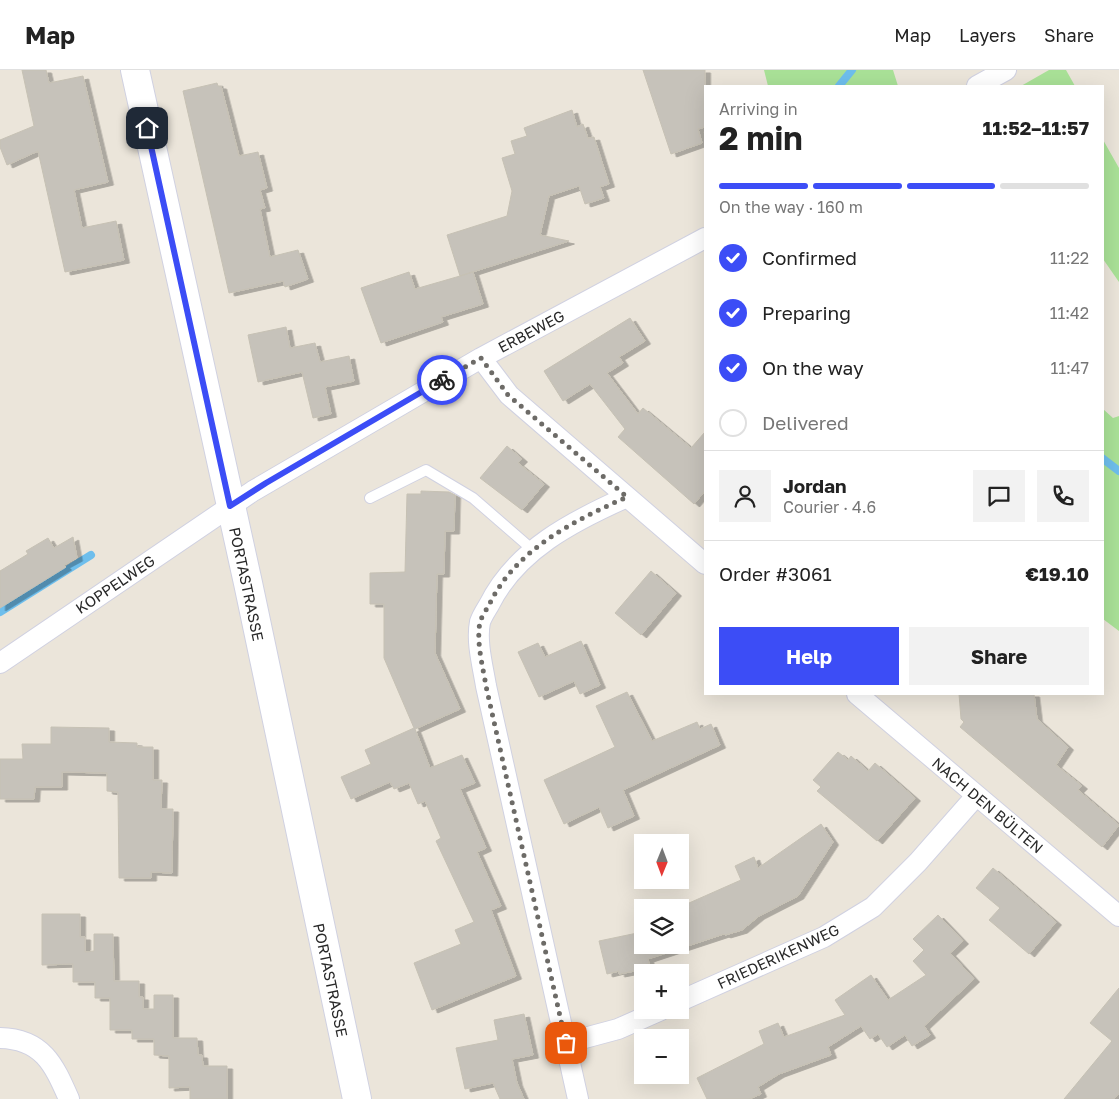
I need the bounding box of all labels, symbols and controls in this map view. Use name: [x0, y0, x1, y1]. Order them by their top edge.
text: Map: [25, 20, 75, 49]
text: Map: [894, 24, 931, 46]
text: Layers: [959, 24, 1016, 46]
text: Share: [1044, 24, 1094, 46]
text: Arriving in: [719, 99, 798, 119]
pin: [126, 107, 168, 149]
icon: home: [133, 114, 161, 142]
text: 11:52–11:57: [983, 116, 1089, 139]
text: 2 min: [719, 119, 803, 157]
text: On the way · 160 m: [719, 197, 863, 217]
icon: check: [719, 244, 747, 272]
text: Confirmed: [762, 246, 857, 269]
text: 11:22: [1050, 248, 1089, 268]
icon: check: [719, 299, 747, 327]
text: Preparing: [762, 301, 851, 324]
text: 11:42: [1050, 303, 1089, 323]
street label: ERBEWEG: [495, 306, 567, 356]
icon: check: [719, 354, 747, 382]
courier: [417, 355, 467, 405]
text: On the way: [762, 356, 864, 379]
text: 11:47: [1050, 358, 1089, 378]
icon: bike: [428, 366, 456, 394]
text: Delivered: [762, 411, 849, 434]
button: person: [719, 470, 771, 522]
button: chat: [973, 470, 1025, 522]
button: phone: [1037, 470, 1089, 522]
text: Jordan: [783, 474, 847, 497]
text: Courier · 4.6: [783, 497, 876, 517]
street label: PORTASTRASSE: [226, 525, 268, 643]
street label: KOPPELWEG: [72, 551, 158, 617]
text: Order #3061: [719, 562, 832, 585]
text: €19.10: [1026, 562, 1089, 585]
button: Help: [719, 627, 899, 685]
button: Share: [909, 627, 1089, 685]
street label: NACH DEN BÜLTEN: [929, 753, 1047, 857]
north arrow: [634, 834, 689, 889]
map controls: [634, 834, 689, 1084]
button: layers: [634, 899, 689, 954]
street label: FRIEDERIKENWEG: [714, 920, 842, 992]
street label: PORTASTRASSE: [310, 921, 352, 1039]
button: +: [634, 964, 689, 1019]
pin: [545, 1022, 587, 1064]
icon: bag: [552, 1029, 580, 1057]
button: −: [634, 1029, 689, 1084]

